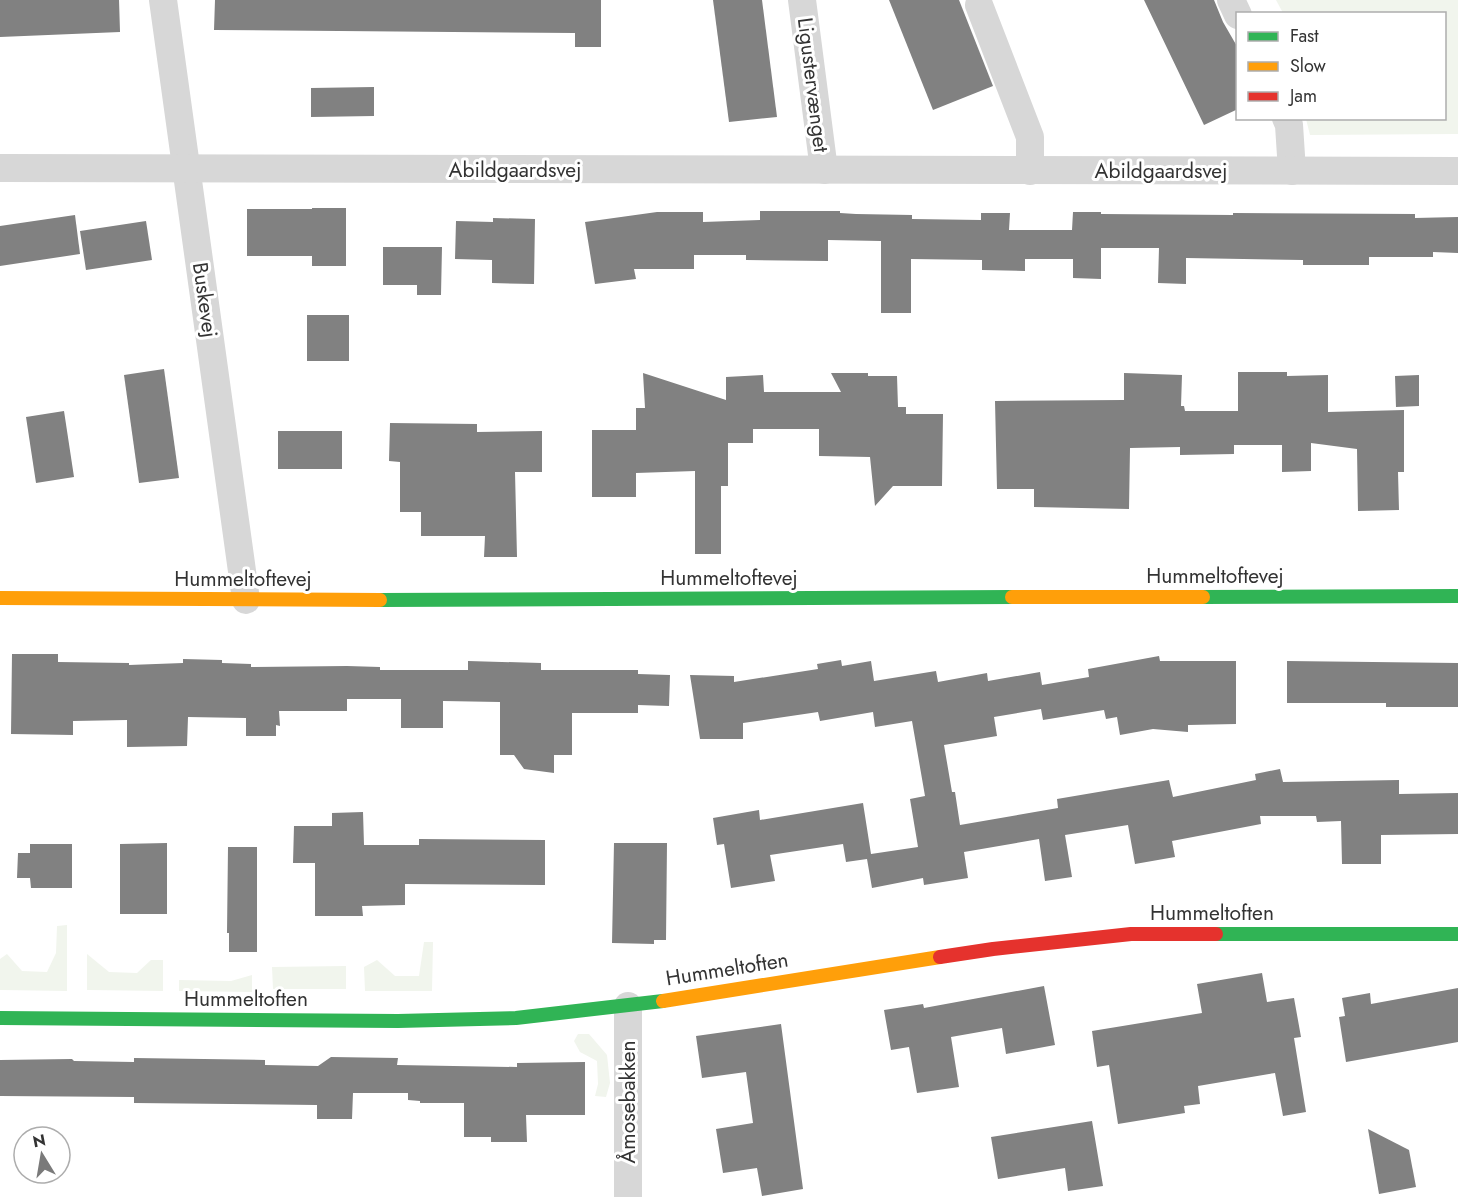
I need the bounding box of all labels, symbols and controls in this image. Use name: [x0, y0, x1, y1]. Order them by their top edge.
legend: [1236, 12, 1446, 120]
street label: Ligustervænget: [790, 16, 836, 154]
text: Fast: [1290, 23, 1319, 49]
text: Slow: [1290, 53, 1327, 79]
text: Jam: [1288, 83, 1317, 109]
street label: Abildgaardsvej: [449, 155, 581, 185]
street label: Abildgaardsvej: [1095, 156, 1227, 186]
street label: Buskevej: [185, 260, 225, 340]
street label: Hummeltoftevej: [1146, 561, 1284, 591]
street label: Hummeltoftevej: [660, 563, 798, 593]
street label: Hummeltoftevej: [174, 564, 312, 594]
street label: Hummeltoften: [1150, 898, 1274, 928]
street label: Hummeltoften: [663, 944, 791, 994]
street label: Hummeltoften: [184, 984, 308, 1014]
street label: Åmosebakken: [613, 1040, 643, 1164]
north arrow: [12, 1125, 72, 1185]
text: N: [31, 1128, 48, 1153]

